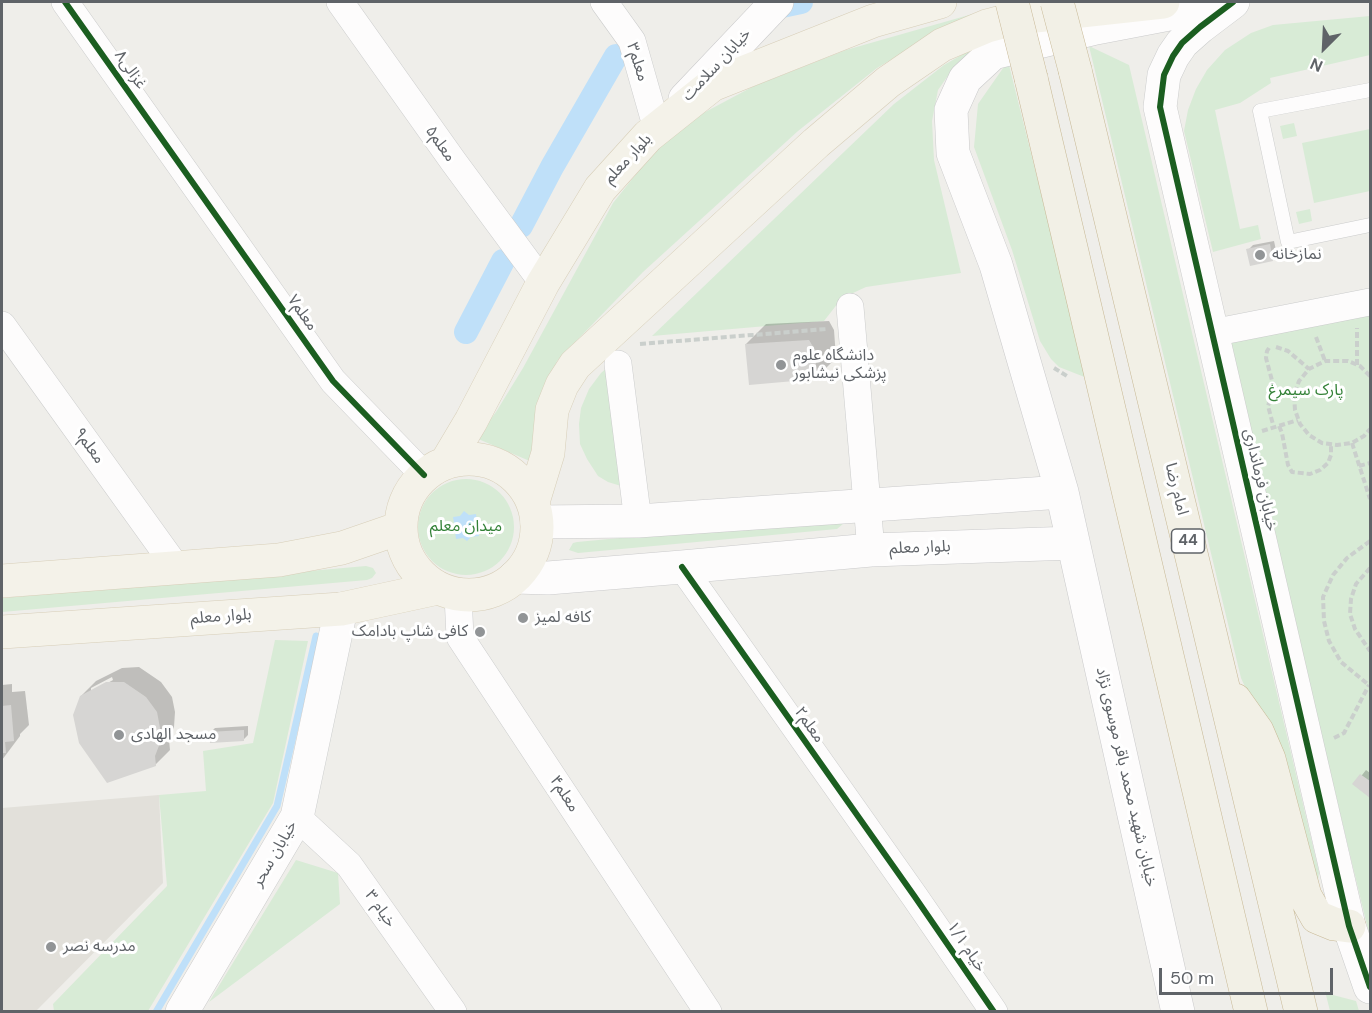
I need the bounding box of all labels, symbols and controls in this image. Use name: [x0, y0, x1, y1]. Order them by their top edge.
north arrow: [1294, 18, 1354, 78]
street label: خیابان سلامت: [679, 25, 755, 105]
street label: معلم۳: [622, 40, 652, 84]
street label: غزالی۸: [110, 47, 150, 93]
text: N: [1307, 53, 1326, 77]
street label: معلم۵: [421, 122, 459, 166]
street label: بلوار معلم: [600, 130, 656, 188]
place label: نمازخانه: [1272, 245, 1322, 265]
marker: نمازخانه: [1253, 248, 1267, 262]
street label: معلم۷: [283, 291, 321, 335]
place label: دانشگاه علوم پزشکی نیشابور: [793, 346, 887, 384]
marker: دانشگاه علوم پزشکی نیشابور: [774, 358, 788, 372]
park label: پارک سیمرغ: [1268, 381, 1344, 401]
street label: معلم۹: [70, 424, 108, 468]
street label: خیابان فرمانداری: [1239, 427, 1281, 533]
street label: امام رضا: [1160, 461, 1192, 517]
park label: میدان معلم: [430, 517, 502, 537]
road number: 44: [1172, 529, 1204, 553]
street label: بلوار معلم: [889, 537, 951, 559]
street label: بلوار معلم: [190, 605, 252, 629]
place label: کافه لمیز: [535, 608, 591, 628]
marker: کافه لمیز: [516, 611, 530, 625]
place label: کافی شاپ بادامک: [352, 622, 468, 642]
marker: کافی شاپ بادامک: [473, 625, 487, 639]
street label: خیابان شهید محمد باقر موسوی نژاد: [1091, 665, 1161, 889]
street label: معلم۲: [790, 703, 828, 747]
place label: مسجد الهادی: [131, 725, 216, 745]
marker: مسجد الهادی: [112, 728, 126, 742]
street label: معلم۴: [545, 772, 583, 816]
street label: خیابان سحر: [248, 817, 302, 891]
street label: خیام ۳: [360, 887, 400, 931]
street label: خیام ۱/۱: [942, 918, 990, 976]
place label: مدرسه نصر: [63, 937, 136, 957]
marker: مدرسه نصر: [44, 940, 58, 954]
scale bar: [1162, 956, 1336, 994]
text: 50 m: [1170, 966, 1214, 990]

